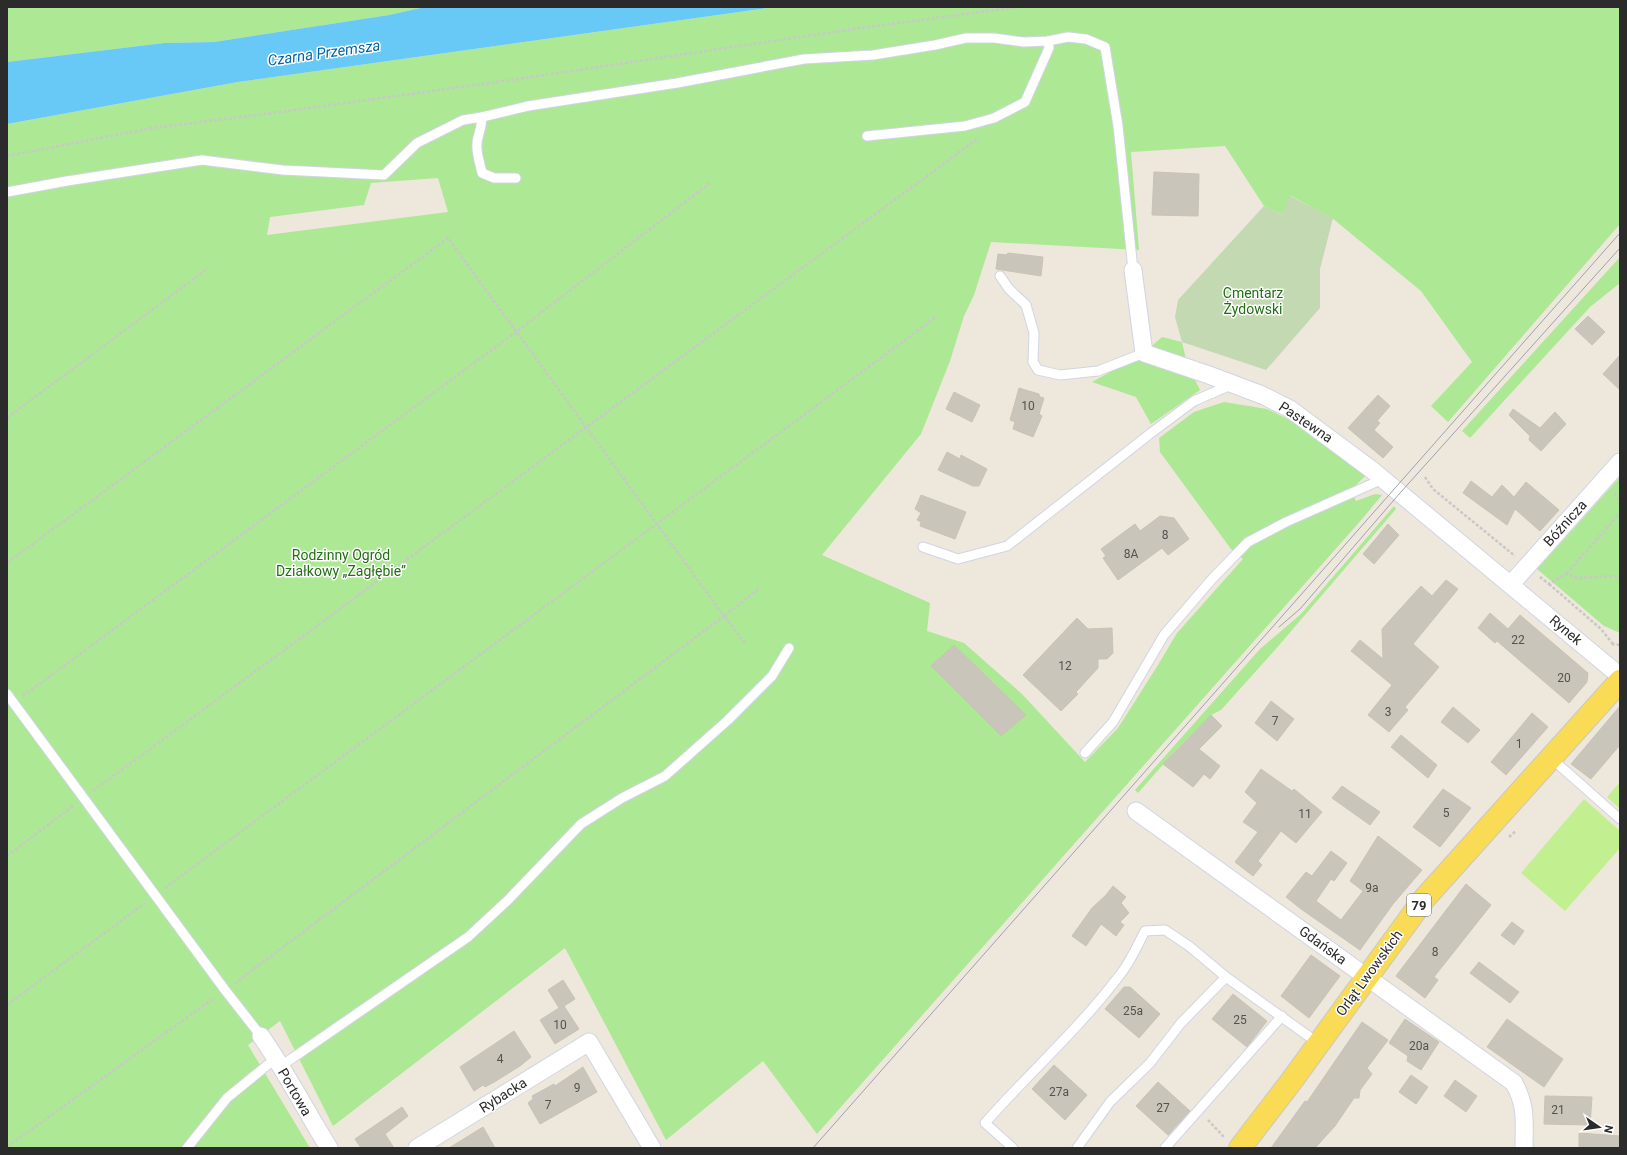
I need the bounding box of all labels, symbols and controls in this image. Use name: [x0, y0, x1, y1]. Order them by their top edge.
water label: Czarna Przemsza: [267, 36, 382, 70]
park label: Cmentarz Żydowski: [1223, 285, 1283, 317]
street label: Pastewna: [1276, 398, 1336, 446]
house number: 10: [1021, 399, 1035, 413]
street label: Bóźnicza: [1540, 497, 1590, 549]
house number: 8: [1162, 528, 1169, 542]
park label: Rodzinny Ogród Działkowy „Zagłębie”: [276, 547, 406, 579]
house number: 8A: [1124, 547, 1138, 561]
street label: Rynek: [1546, 612, 1586, 649]
house number: 22: [1511, 633, 1525, 647]
house number: 12: [1058, 659, 1072, 673]
house number: 20: [1557, 671, 1571, 685]
house number: 3: [1385, 705, 1391, 719]
house number: 7: [1272, 714, 1279, 728]
house number: 1: [1516, 737, 1522, 751]
house number: 5: [1443, 806, 1450, 820]
house number: 11: [1298, 807, 1312, 821]
house number: 9a: [1365, 881, 1379, 895]
road number: 79: [1407, 894, 1431, 916]
street label: Gdańska: [1296, 922, 1350, 968]
street label: Orląt Lwowskich: [1333, 927, 1405, 1019]
house number: 8: [1432, 945, 1439, 959]
house number: 25a: [1123, 1004, 1143, 1018]
house number: 25: [1233, 1013, 1247, 1027]
house number: 10: [553, 1018, 567, 1032]
house number: 20a: [1409, 1039, 1429, 1053]
house number: 4: [497, 1052, 504, 1066]
street label: Portowa: [275, 1065, 315, 1119]
street label: Rybacka: [476, 1074, 530, 1116]
house number: 9: [574, 1081, 580, 1095]
house number: 27a: [1049, 1085, 1069, 1099]
house number: 7: [545, 1098, 552, 1112]
house number: 27: [1156, 1101, 1170, 1115]
house number: 21: [1551, 1103, 1565, 1117]
north arrow: [1579, 1107, 1619, 1147]
text: N: [1601, 1124, 1615, 1135]

